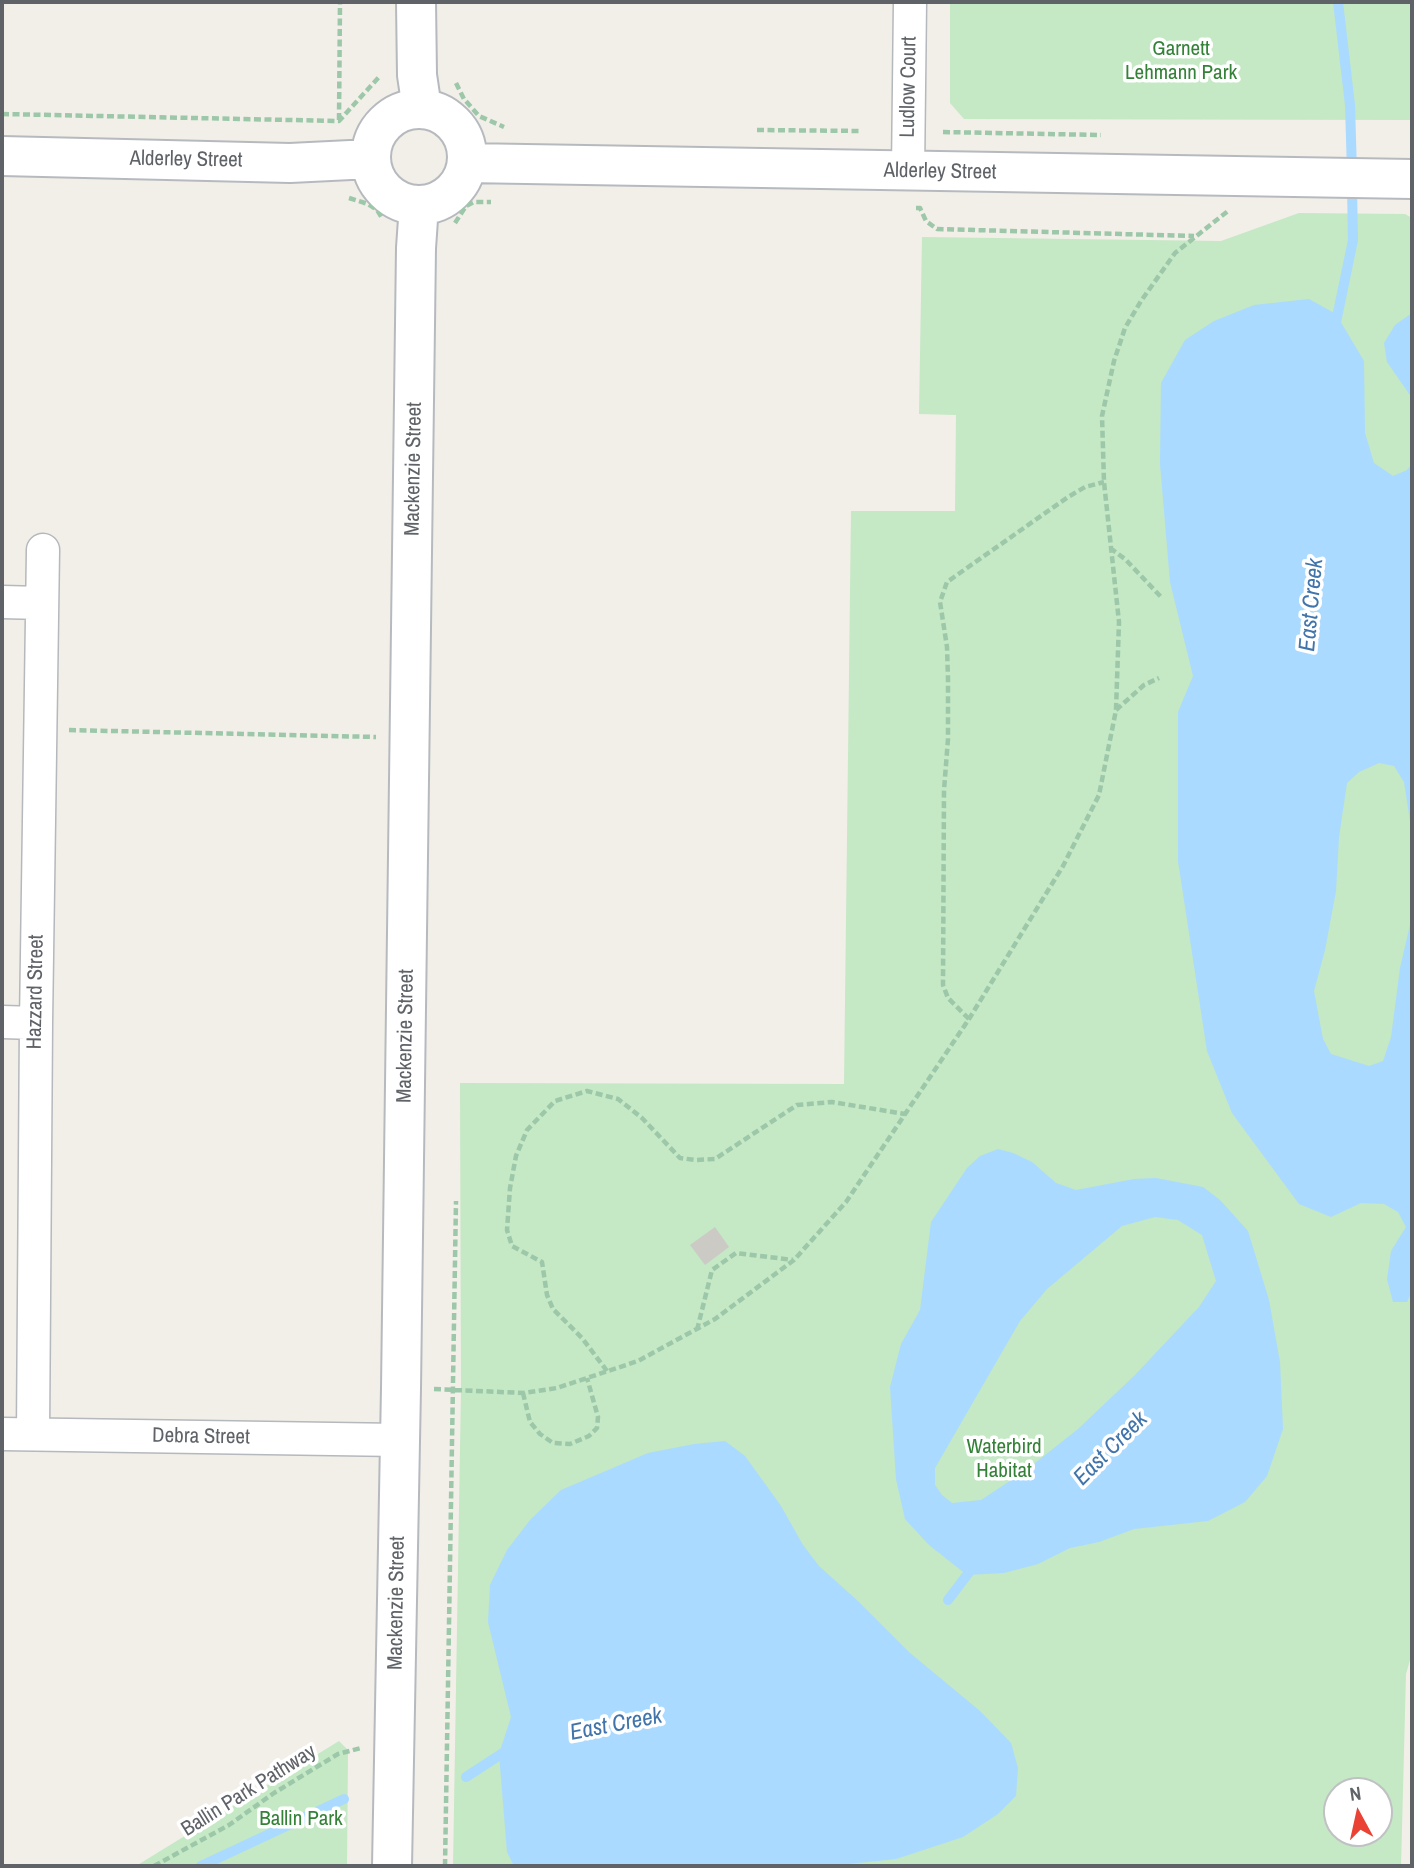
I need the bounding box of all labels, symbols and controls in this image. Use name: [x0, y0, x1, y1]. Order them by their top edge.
street label: Ludlow Court: [896, 36, 922, 138]
park label: Garnett Lehmann Park: [1125, 36, 1237, 86]
street label: Alderley Street: [129, 146, 243, 174]
street label: Alderley Street: [883, 158, 997, 186]
street label: Mackenzie Street: [400, 402, 428, 536]
water label: East Creek: [1294, 557, 1330, 653]
street label: Hazzard Street: [22, 934, 50, 1050]
street label: Mackenzie Street: [392, 969, 420, 1103]
water label: East Creek: [1068, 1406, 1154, 1492]
street label: Debra Street: [152, 1424, 250, 1450]
park label: Waterbird Habitat: [967, 1434, 1041, 1484]
street label: Mackenzie Street: [383, 1536, 411, 1670]
water label: East Creek: [568, 1703, 664, 1747]
street label: Ballin Park Pathway: [177, 1739, 321, 1843]
north arrow: [1323, 1777, 1393, 1847]
text: N: [1348, 1780, 1363, 1807]
park label: Ballin Park: [259, 1806, 343, 1832]

